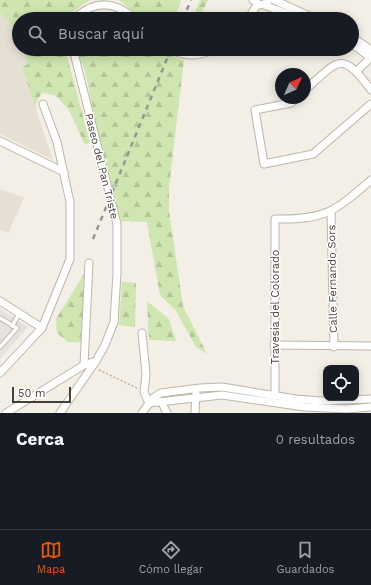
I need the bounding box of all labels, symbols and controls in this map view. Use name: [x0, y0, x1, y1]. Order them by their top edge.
search box: [12, 12, 359, 56]
icon: search: [26, 23, 48, 45]
text: Buscar aquí: [58, 25, 144, 43]
north arrow: [275, 68, 311, 104]
street label: Paseo del Pan Triste: [82, 112, 121, 220]
street label: Calle Fernando Sors: [325, 225, 340, 333]
street label: Travesía del Colorado: [269, 250, 282, 364]
map controls: [323, 365, 359, 401]
button: locate: [323, 365, 359, 401]
scale bar: [12, 385, 71, 404]
text: 50 m: [18, 387, 45, 400]
text: Cerca: [16, 429, 64, 449]
text: 0 resultados: [276, 432, 355, 447]
tab: Mapa: [37, 539, 65, 576]
tab: Cómo llegar: [139, 539, 203, 576]
tab: Guardados: [277, 539, 334, 576]

